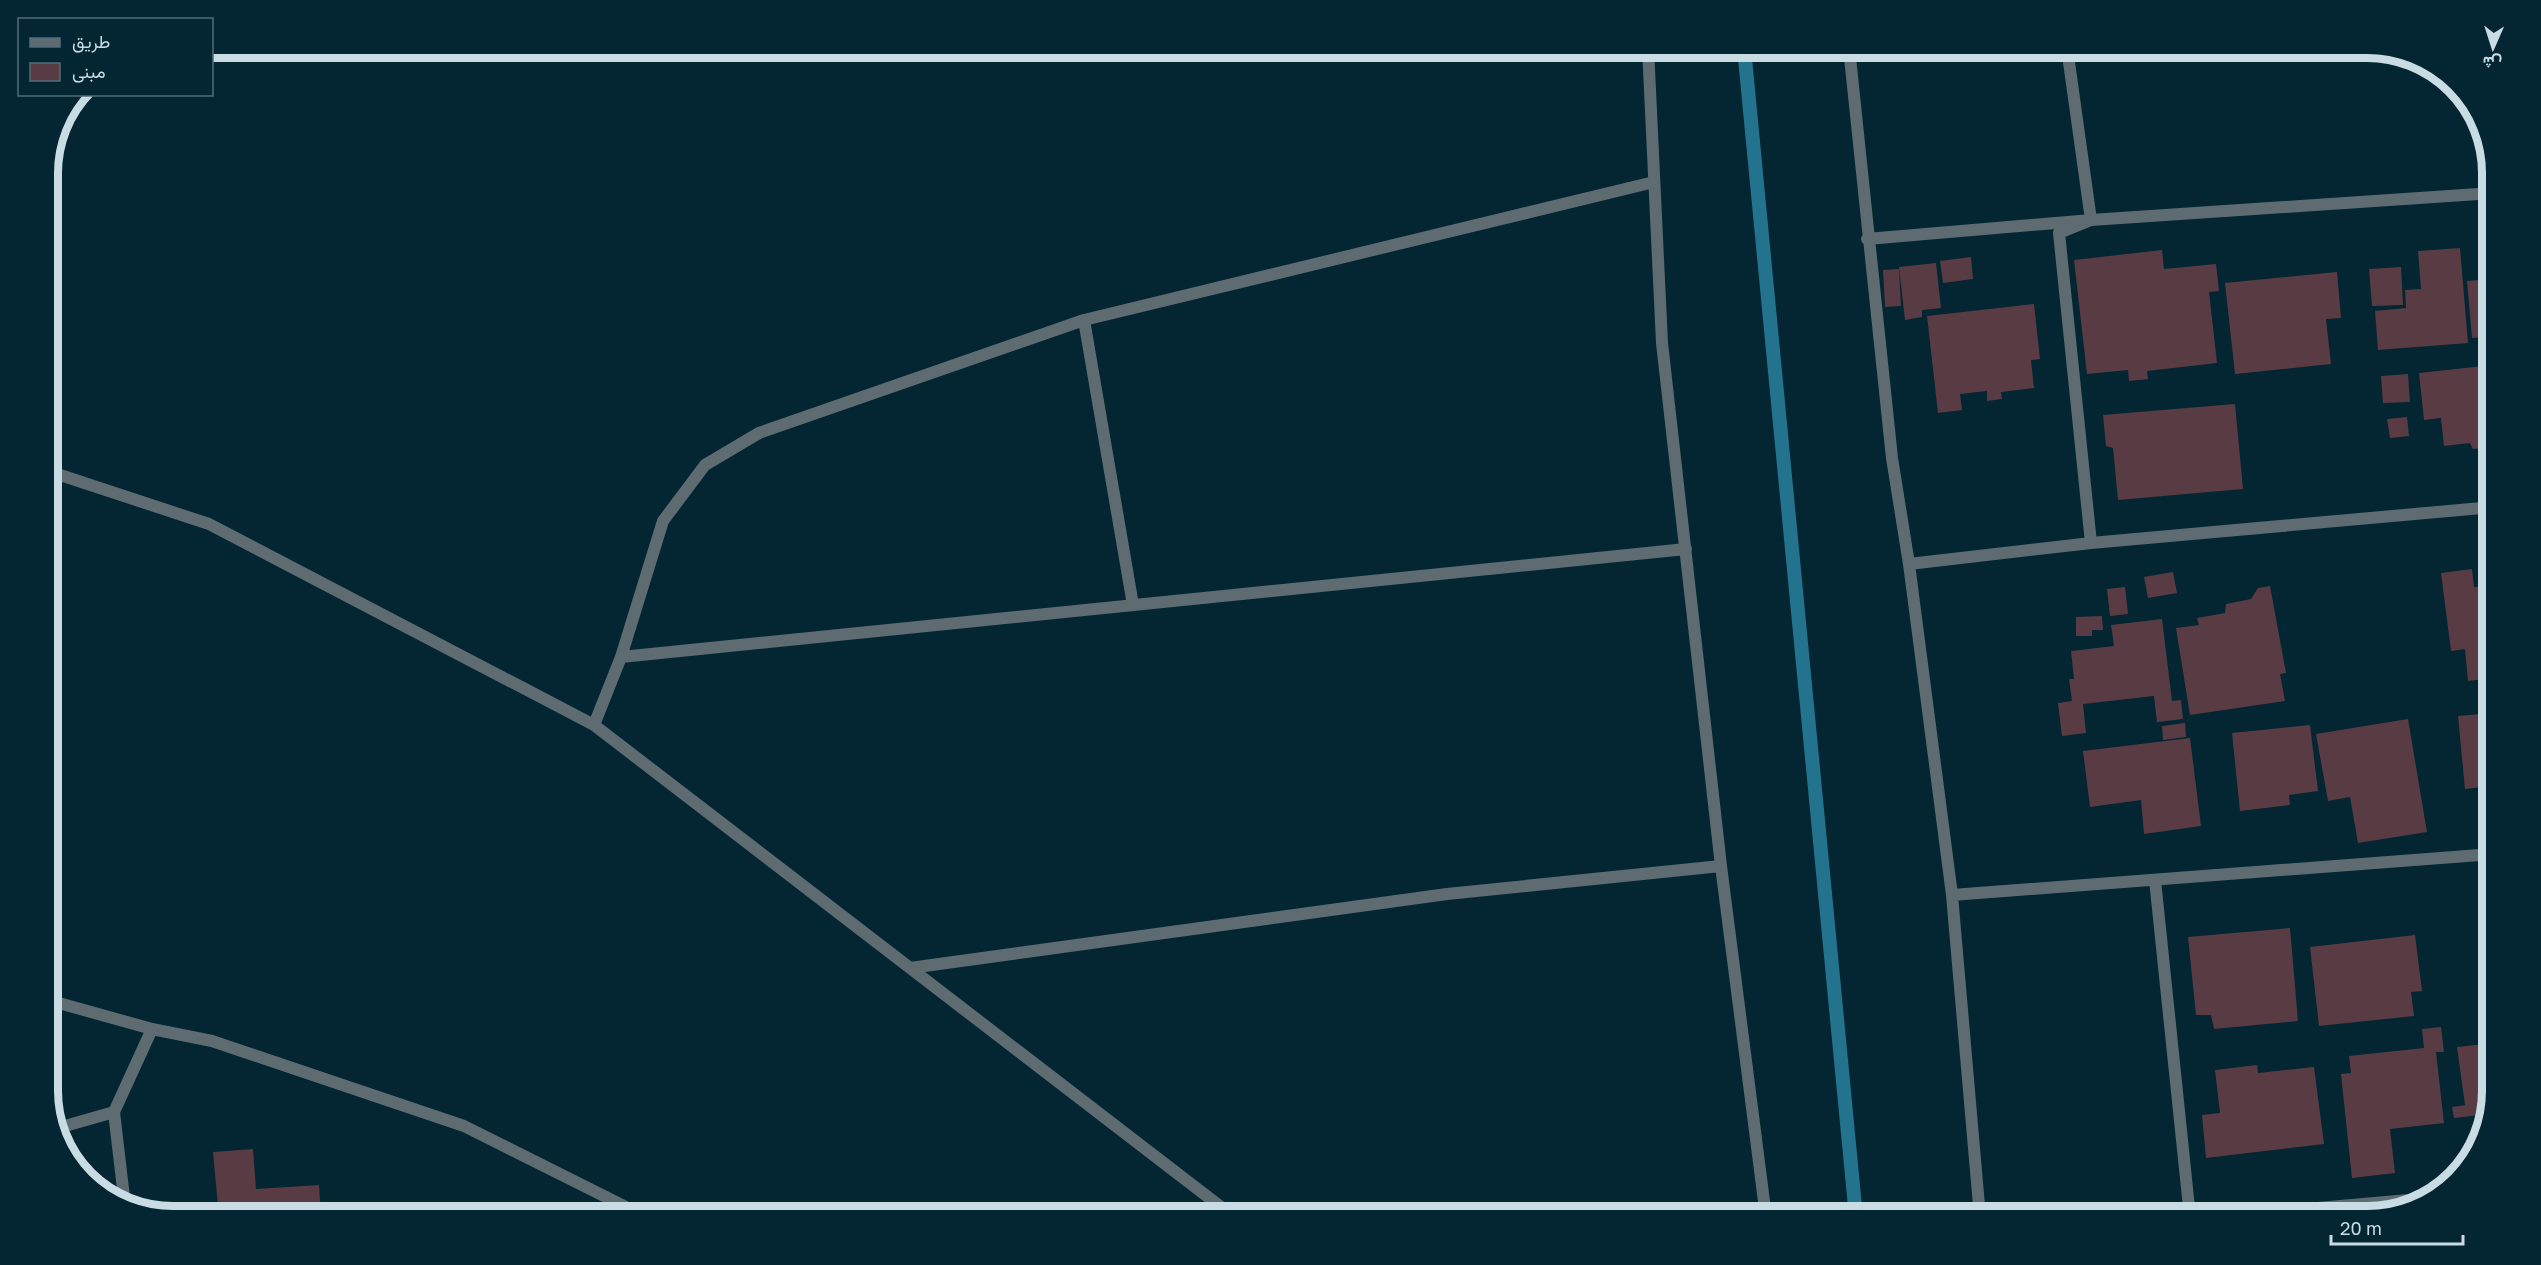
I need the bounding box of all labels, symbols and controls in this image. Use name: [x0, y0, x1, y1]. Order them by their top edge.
legend: [18, 18, 213, 96]
north arrow: [2463, 18, 2523, 78]
text: طريق: [72, 30, 110, 53]
text: ش: [2482, 52, 2502, 73]
text: مبنى: [72, 60, 106, 83]
scale bar: [2331, 1208, 2463, 1246]
text: 20 m: [2340, 1217, 2382, 1239]

